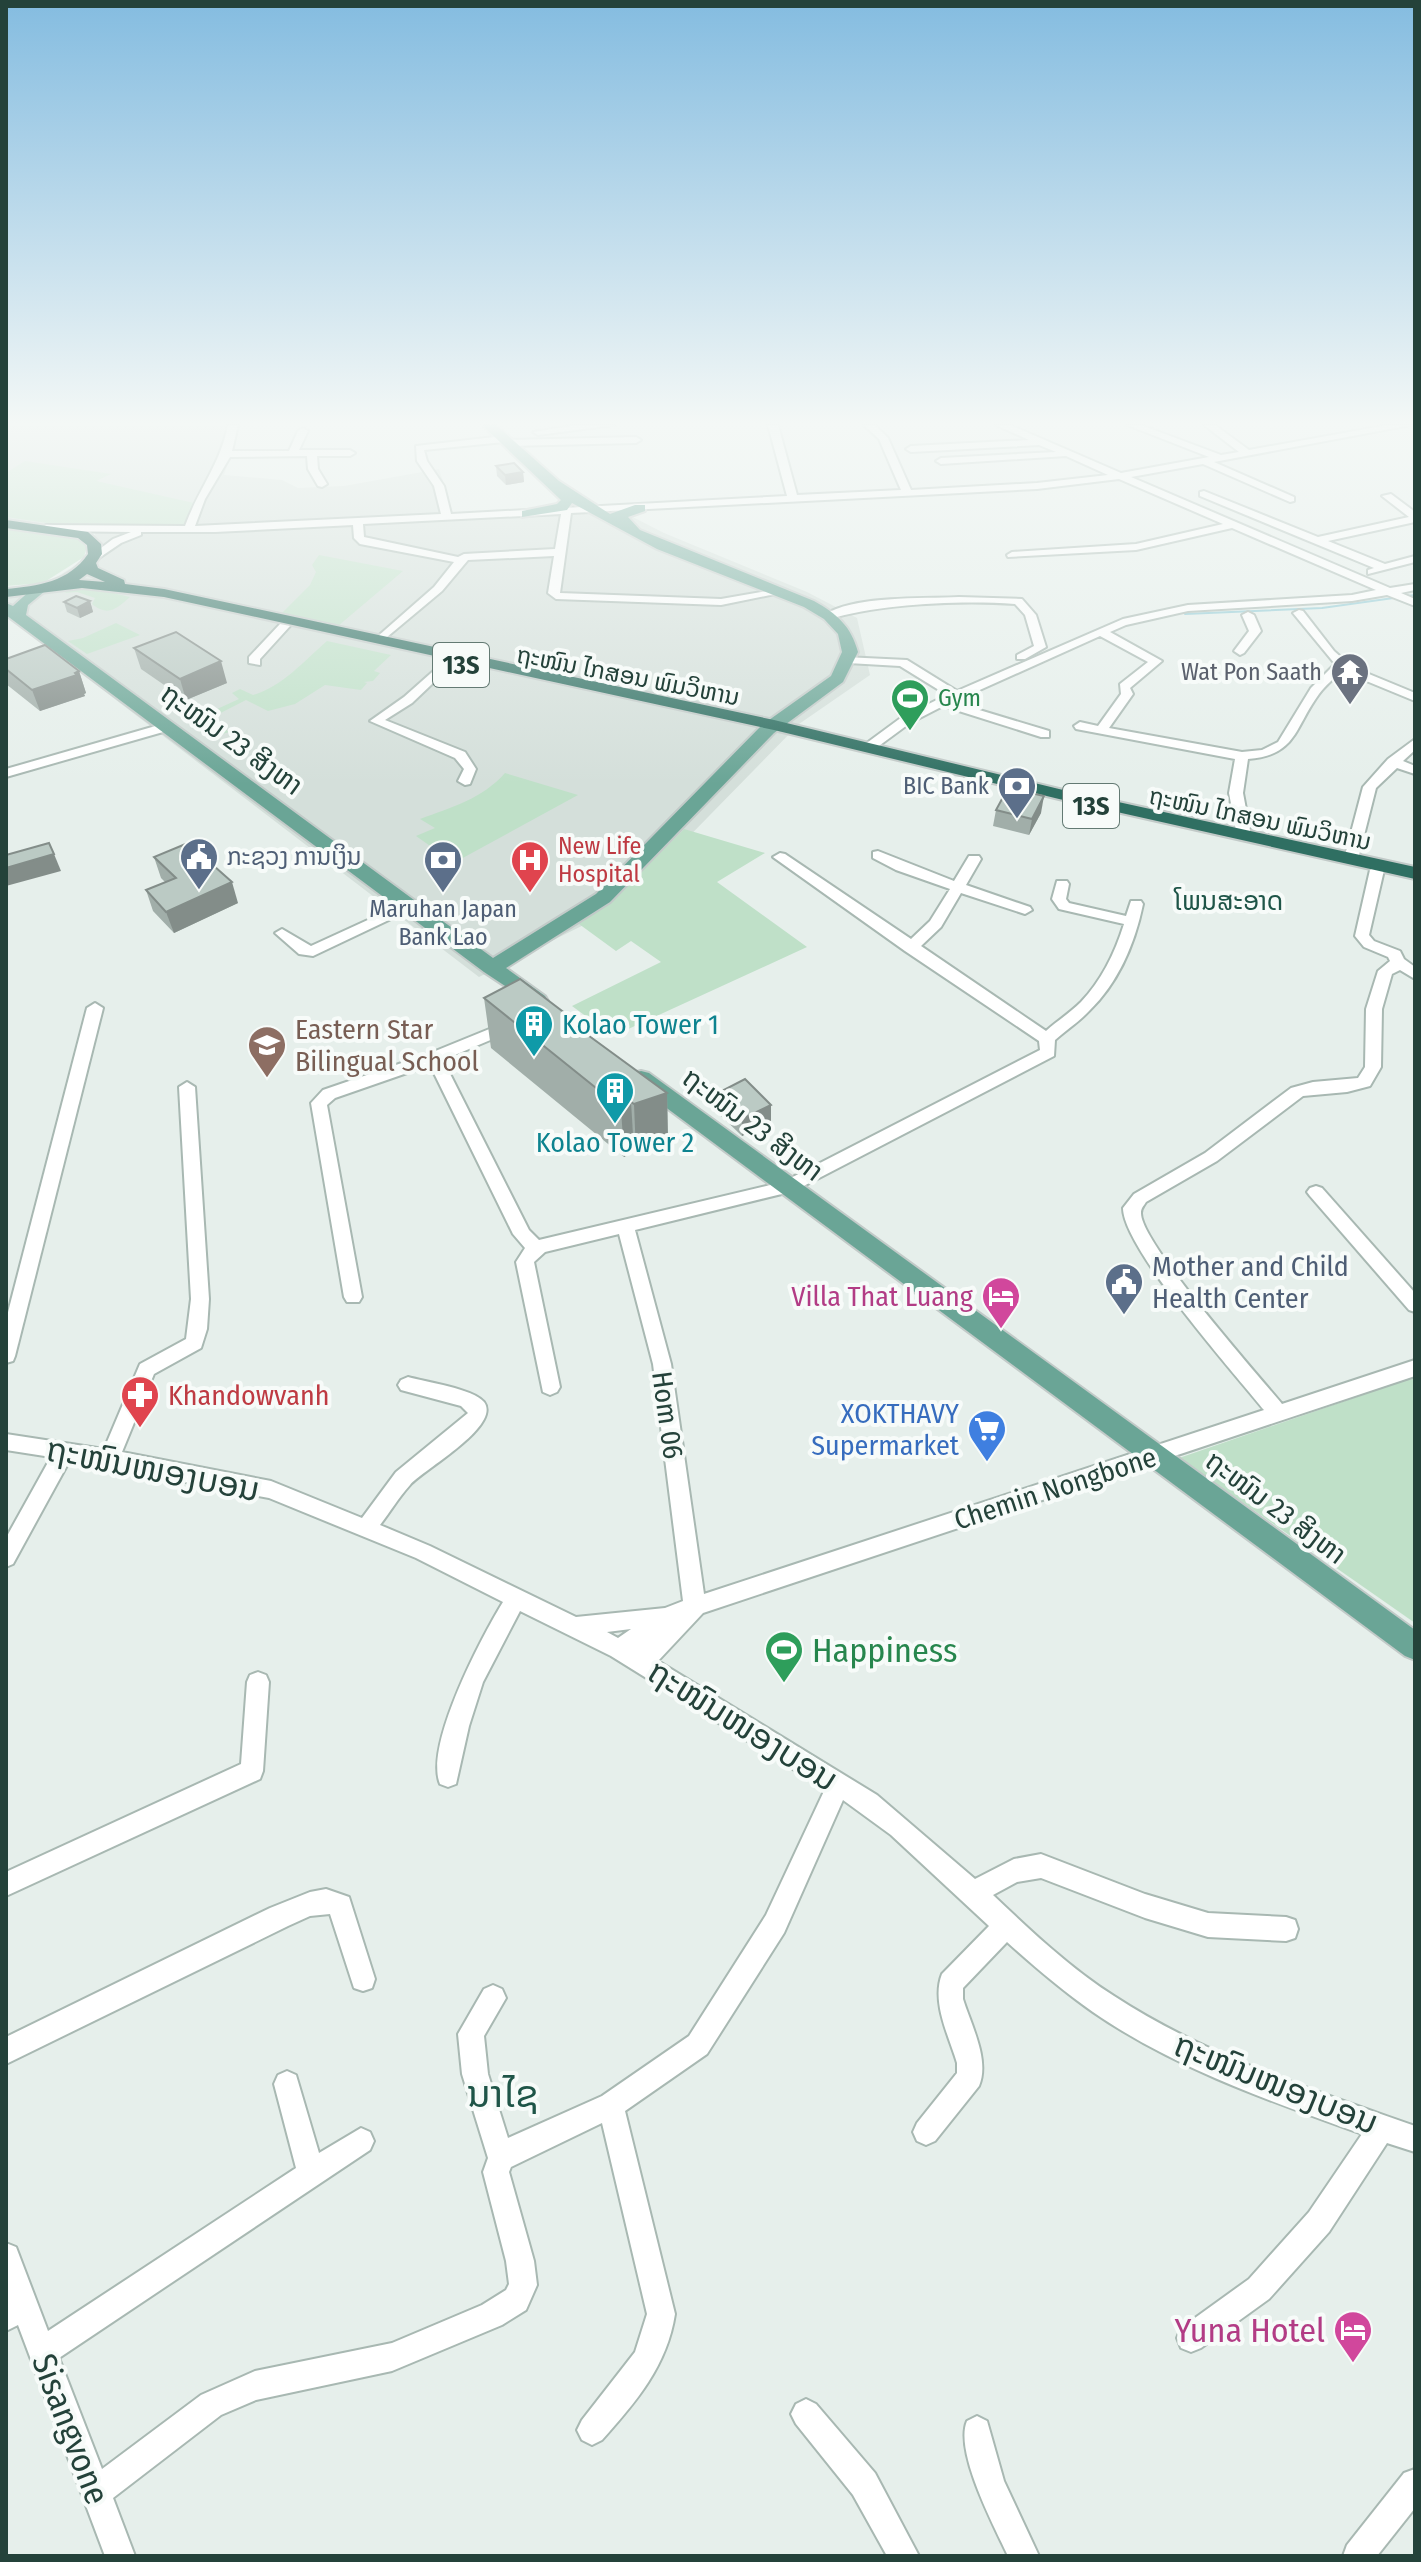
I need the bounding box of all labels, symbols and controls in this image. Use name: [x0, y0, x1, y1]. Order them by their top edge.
street label: ຖະໜົນ ໄກສອນ ພົມວິຫານ: [514, 641, 742, 711]
road number: 13S: [433, 643, 489, 687]
temple icon: Wat Pon Saath: [1329, 651, 1371, 706]
place label: Wat Pon Saath: [1181, 658, 1322, 686]
street label: ຖະໜົນ 23 ສິງຫາ: [154, 677, 309, 802]
sports icon: Gym: [889, 677, 931, 732]
place label: Gym: [938, 684, 981, 712]
bank icon: BIC Bank: [996, 765, 1038, 820]
place label: BIC Bank: [903, 772, 990, 800]
street label: ຖະໜົນ ໄກສອນ ພົມວິຫານ: [1146, 782, 1374, 856]
road number: 13S: [1063, 784, 1119, 828]
place label: New Life Hospital: [558, 832, 641, 888]
public building icon: ກະຊວງ ການເງິນ: [178, 836, 220, 891]
bank icon: Maruhan Japan Bank Lao: [422, 839, 464, 894]
hospital icon: New Life Hospital: [509, 839, 551, 894]
place label: ກະຊວງ ການເງິນ: [227, 843, 362, 871]
district label: ໂພນສະອາດ: [1174, 886, 1283, 917]
place label: Maruhan Japan Bank Lao: [369, 895, 517, 951]
building icon: Kolao Tower 1: [513, 1003, 555, 1058]
place label: Kolao Tower 1: [562, 1008, 719, 1041]
place label: Eastern Star Bilingual School: [295, 1013, 479, 1078]
school or university icon: Eastern Star Bilingual School: [246, 1024, 288, 1079]
street label: ຖະໜົນ 23 ສິງຫາ: [676, 1061, 830, 1188]
building icon: Kolao Tower 2: [594, 1070, 636, 1125]
place label: Kolao Tower 2: [536, 1126, 694, 1159]
place label: Mother and Child Health Center: [1152, 1250, 1349, 1315]
public building icon: Mother and Child Health Center: [1103, 1261, 1145, 1316]
hotel icon: Villa That Luang: [980, 1275, 1022, 1330]
place label: Villa That Luang: [791, 1280, 974, 1313]
street label: Hom 06: [645, 1369, 690, 1461]
pharmacy icon: Khandowvanh: [119, 1374, 161, 1429]
place label: Khandowvanh: [168, 1379, 329, 1412]
place label: XOKTHAVY Supermarket: [811, 1397, 960, 1462]
supermarket icon: XOKTHAVY Supermarket: [966, 1408, 1008, 1463]
street label: ຖະໜົນໜອງບອນ: [43, 1429, 263, 1510]
street label: Chemin Nongbone: [950, 1440, 1160, 1537]
street label: ຖະໜົນ 23 ສິງຫາ: [1199, 1444, 1353, 1571]
sports icon: Happiness: [763, 1629, 805, 1684]
place label: Happiness: [812, 1630, 957, 1671]
street label: ຖະໜົນໜອງບອນ: [640, 1651, 846, 1800]
street label: ຖະໜົນໜອງບອນ: [1168, 2024, 1384, 2143]
district label: ນາໄຊ: [467, 2071, 539, 2117]
hotel icon: Yuna Hotel: [1332, 2309, 1374, 2364]
place label: Yuna Hotel: [1175, 2310, 1325, 2351]
street label: Sisangvone: [23, 2348, 118, 2510]

